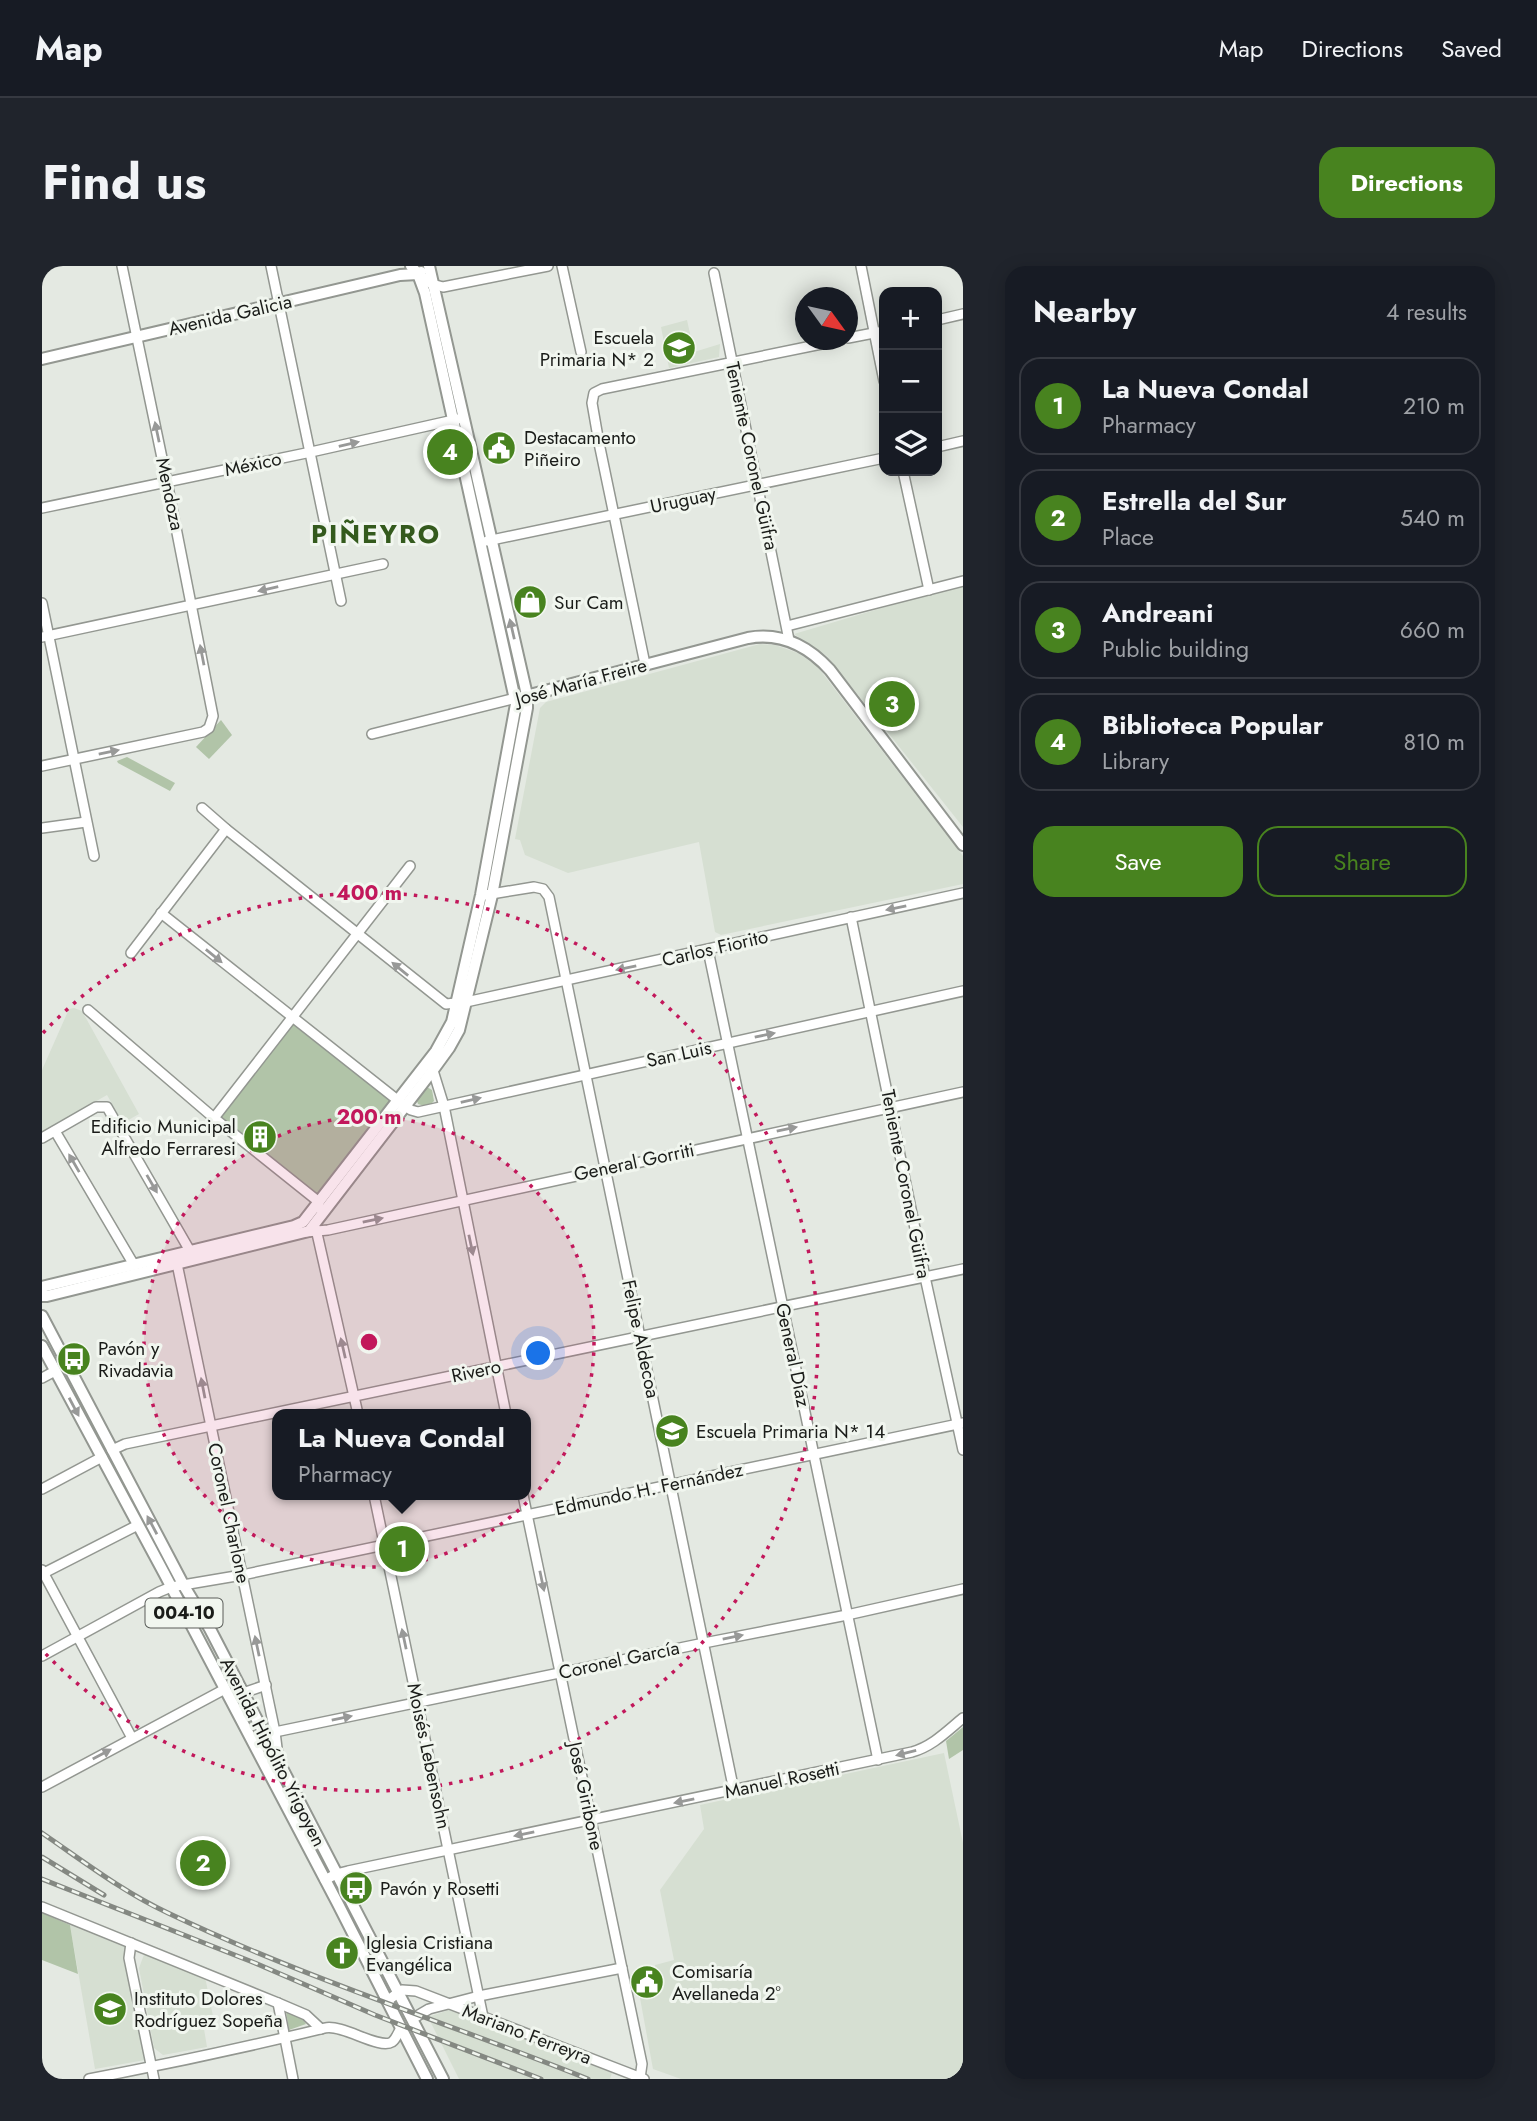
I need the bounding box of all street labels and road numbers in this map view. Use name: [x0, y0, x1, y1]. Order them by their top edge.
street label: Avenida Galicia: [165, 288, 295, 342]
street label: Teniente Coronel Güifra: [719, 359, 785, 553]
street label: México: [222, 445, 284, 483]
street label: Mendoza: [149, 455, 191, 533]
street label: Uruguay: [648, 480, 719, 520]
street label: José María Freire: [509, 651, 650, 713]
street label: Carlos Fiorito: [659, 923, 771, 973]
street label: San Luis: [644, 1034, 714, 1074]
street label: Teniente Coronel Güifra: [874, 1087, 938, 1281]
street label: General Gorriti: [571, 1136, 697, 1188]
street label: Felipe Aldecoa: [615, 1277, 667, 1401]
street label: General Díaz: [769, 1300, 817, 1410]
street label: Rivero: [449, 1353, 503, 1389]
street label: Coronel Charlone: [201, 1440, 257, 1586]
street label: Edmundo H. Fernández: [553, 1456, 746, 1522]
road number: 004-10: [146, 1598, 222, 1628]
street label: Coronel García: [556, 1634, 682, 1686]
street label: Avenida Hipólito Yrigoyen: [214, 1653, 332, 1851]
street label: Moisés Lebensohn: [400, 1681, 458, 1831]
street label: José Giribone: [561, 1736, 611, 1853]
street label: Manuel Rosetti: [722, 1755, 842, 1805]
street label: Mariano Ferreyra: [459, 1997, 595, 2071]

